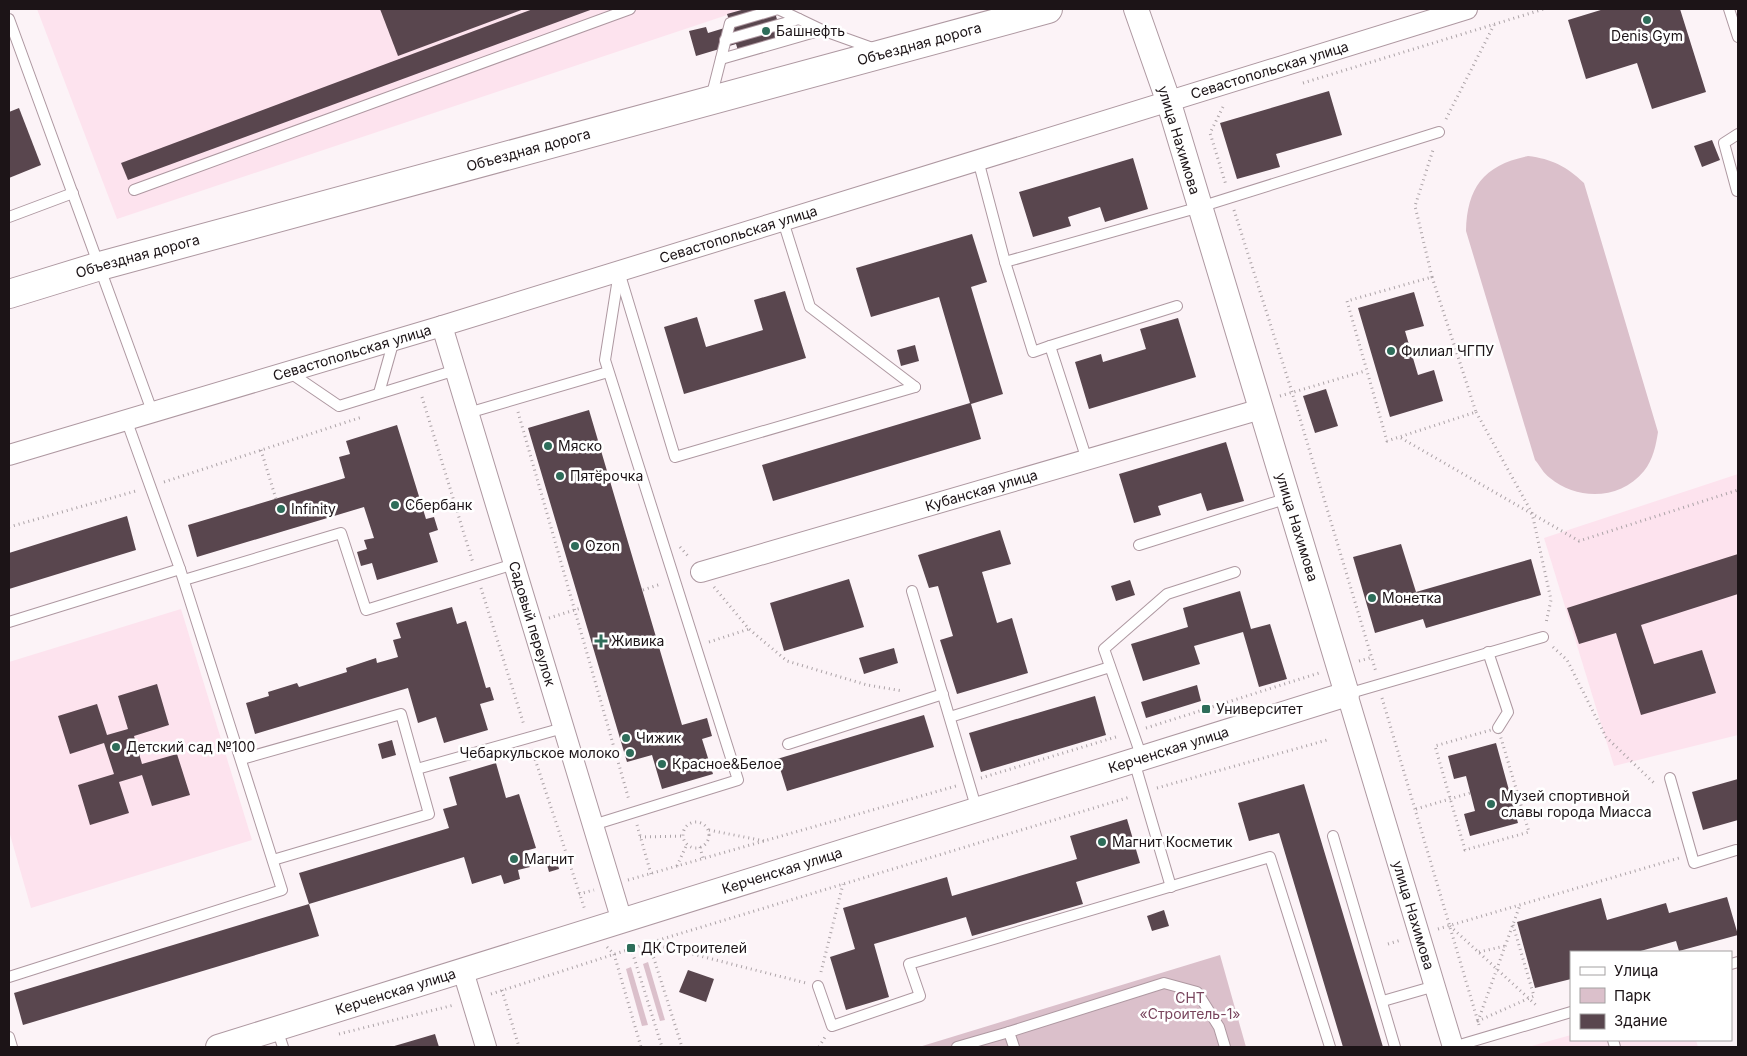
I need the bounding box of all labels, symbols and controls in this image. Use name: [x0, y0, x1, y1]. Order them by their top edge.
marker: Denis Gym: [1641, 14, 1653, 26]
street label: Объездная дорога: [855, 18, 983, 68]
place label: Башнефть: [776, 22, 845, 39]
marker: Башнефть: [760, 25, 772, 37]
place label: Denis Gym: [1611, 27, 1683, 44]
street label: Севастопольская улица: [1188, 37, 1350, 102]
street label: улица Нахимова: [1155, 83, 1204, 196]
street label: Объездная дорога: [464, 124, 592, 174]
street label: Севастопольская улица: [657, 201, 819, 266]
street label: Объездная дорога: [73, 230, 201, 281]
street label: Севастопольская улица: [271, 321, 433, 384]
place label: Филиал ЧГПУ: [1401, 342, 1494, 359]
marker: Филиал ЧГПУ: [1385, 345, 1397, 357]
place label: Мяско: [558, 437, 602, 454]
marker: Мяско: [542, 440, 554, 452]
street label: Кубанская улица: [923, 466, 1039, 514]
place label: Пятёрочка: [570, 467, 643, 484]
marker: Пятёрочка: [554, 470, 566, 482]
street label: улица Нахимова: [1273, 470, 1322, 583]
place label: Сбербанк: [405, 496, 473, 513]
marker: Сбербанк: [389, 499, 401, 511]
place label: Infinity: [291, 500, 336, 517]
marker: Infinity: [275, 503, 287, 515]
place label: Ozon: [585, 537, 620, 554]
marker: Ozon: [569, 540, 581, 552]
street label: Садовый переулок: [506, 559, 560, 689]
place label: Монетка: [1382, 589, 1442, 606]
marker: Монетка: [1366, 592, 1378, 604]
place label: Живика: [611, 632, 664, 649]
marker: Живика: [595, 635, 607, 647]
place label: Университет: [1216, 700, 1303, 717]
marker: Университет: [1200, 703, 1212, 715]
street label: Керченская улица: [1106, 722, 1231, 776]
place label: Чижик: [636, 729, 682, 746]
marker: Чижик: [620, 732, 632, 744]
place label: Детский сад №100: [126, 738, 255, 755]
marker: Детский сад №100: [110, 741, 122, 753]
place label: Чебаркульское молоко: [460, 744, 620, 761]
marker: Чебаркульское молоко: [624, 747, 636, 759]
place label: Красное&Белое: [672, 755, 782, 772]
marker: Красное&Белое: [656, 758, 668, 770]
place label: Музей спортивной славы города Миасса: [1501, 787, 1652, 820]
marker: Музей спортивной славы города Миасса: [1485, 798, 1497, 810]
place label: Магнит Косметик: [1112, 833, 1233, 850]
marker: Магнит Косметик: [1096, 836, 1108, 848]
street label: Керченская улица: [720, 843, 844, 897]
place label: Магнит: [524, 850, 574, 867]
marker: Магнит: [508, 853, 520, 865]
street label: улица Нахимова: [1390, 859, 1438, 972]
place label: ДК Строителей: [641, 939, 747, 956]
marker: ДК Строителей: [625, 942, 637, 954]
legend: [1570, 951, 1732, 1041]
text: Улица: [1614, 961, 1658, 980]
street label: Керченская улица: [333, 964, 458, 1018]
text: Парк: [1614, 986, 1651, 1005]
park label: СНТ «Строитель-1»: [1140, 989, 1240, 1022]
text: Здание: [1614, 1011, 1668, 1030]

